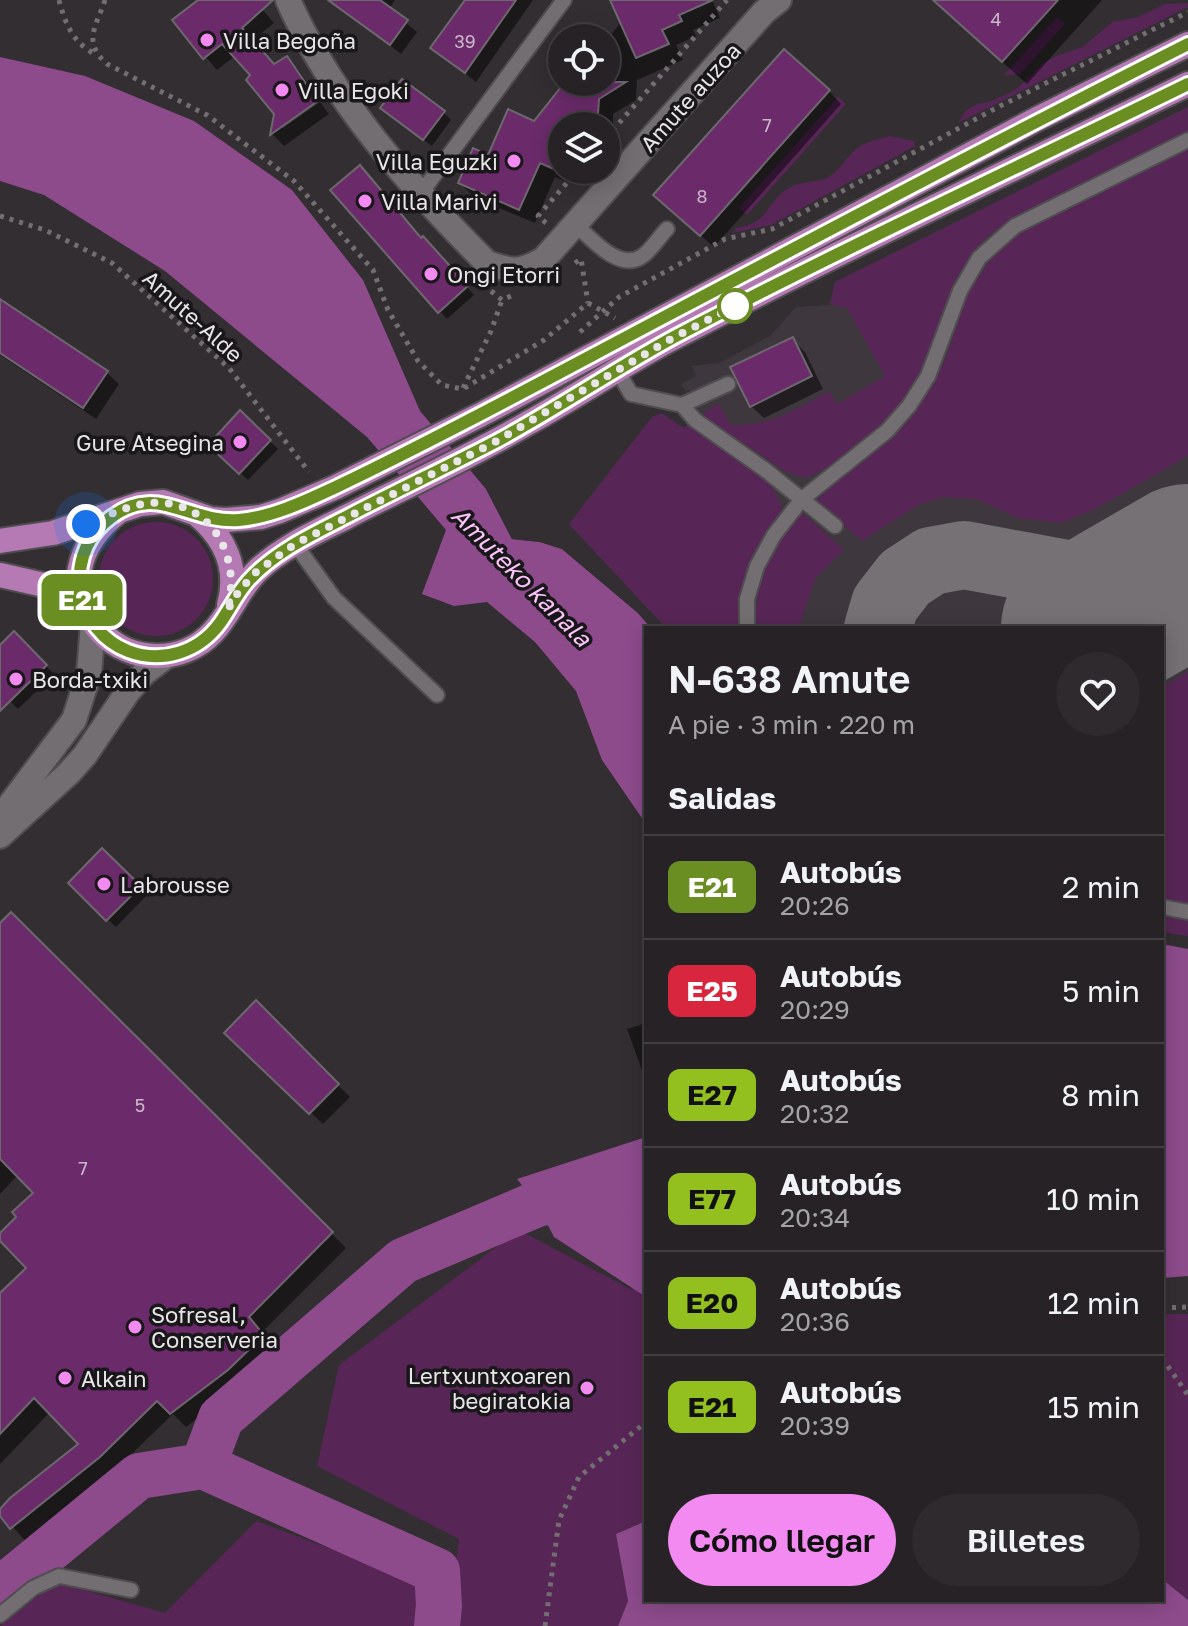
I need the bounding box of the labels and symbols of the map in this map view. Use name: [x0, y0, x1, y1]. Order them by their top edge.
house number: 4: [991, 8, 1002, 30]
place label: Villa Begoña: [223, 27, 356, 54]
house number: 39: [454, 30, 476, 52]
marker: Villa Begoña: [198, 31, 216, 49]
street label: Amute auzoa: [634, 37, 746, 157]
place label: Villa Egoki: [298, 77, 409, 104]
marker: Villa Egoki: [273, 81, 291, 99]
house number: 7: [762, 114, 772, 136]
place label: Villa Eguzki: [376, 148, 498, 175]
marker: Villa Eguzki: [505, 152, 523, 170]
house number: 8: [697, 185, 707, 207]
place label: Villa Marivi: [381, 188, 498, 215]
marker: Villa Marivi: [356, 192, 374, 210]
place label: Ongi Etorri: [447, 261, 560, 288]
street label: Amute-Alde: [138, 264, 248, 368]
marker: Ongi Etorri: [422, 265, 440, 283]
unlabelled marker: [718, 289, 752, 323]
place label: Gure Atsegina: [76, 429, 224, 456]
marker: Gure Atsegina: [231, 433, 249, 451]
water label: Amuteko kanala: [446, 500, 599, 653]
your location: [66, 504, 106, 544]
line badge: E21: [36, 574, 128, 626]
place label: Borda-txiki: [32, 666, 148, 693]
marker: Borda-txiki: [7, 670, 25, 688]
place label: Labrousse: [120, 871, 230, 898]
marker: Labrousse: [95, 875, 113, 893]
house number: 5: [135, 1094, 145, 1116]
house number: 7: [78, 1157, 88, 1179]
place label: Sofresal, Conserveria: [151, 1301, 278, 1353]
marker: Sofresal, Conserveria: [126, 1318, 144, 1336]
place label: Lertxuntxoaren begiratokia: [408, 1362, 571, 1414]
place label: Alkain: [81, 1365, 146, 1392]
marker: Alkain: [56, 1369, 74, 1387]
marker: Lertxuntxoaren begiratokia: [578, 1379, 596, 1397]

